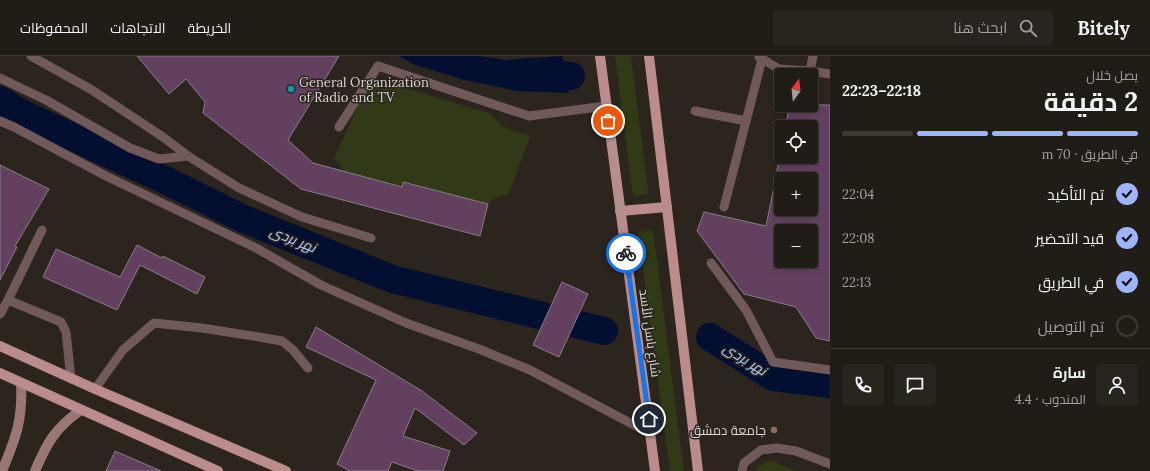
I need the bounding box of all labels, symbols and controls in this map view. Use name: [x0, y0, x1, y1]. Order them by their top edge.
search box: [773, 10, 1053, 46]
text: Bitely: [1077, 16, 1130, 40]
icon: search: [1017, 17, 1039, 39]
text: ابحث هنا: [953, 18, 1007, 37]
text: المحفوظات: [20, 19, 88, 37]
text: الاتجاهات: [110, 19, 166, 37]
text: الخريطة: [188, 19, 231, 37]
text: يصل خلال: [1086, 67, 1138, 84]
north arrow: [774, 68, 818, 112]
map controls: [774, 68, 818, 268]
place label: General Organization of Radio and TV: [299, 74, 429, 106]
text: 22:18–22:23: [842, 81, 921, 100]
marker: General Organization of Radio and TV: [286, 84, 296, 94]
text: 2 دقيقة: [1044, 85, 1138, 118]
pin: [591, 104, 625, 138]
icon: bag: [597, 110, 619, 132]
button: locate: [774, 120, 818, 164]
text: في الطريق · 70 m: [1042, 146, 1138, 163]
button: +: [774, 172, 818, 216]
icon: check: [1116, 183, 1138, 205]
text: تم التأكيد: [1047, 185, 1104, 204]
text: 22:04: [842, 186, 874, 203]
water label: نهر بردى: [267, 222, 320, 257]
button: −: [774, 224, 818, 268]
icon: check: [1116, 227, 1138, 249]
text: قيد التحضير: [1035, 229, 1104, 248]
text: 22:08: [842, 230, 875, 247]
courier: [606, 233, 646, 273]
icon: bike: [615, 242, 637, 264]
icon: check: [1116, 271, 1138, 293]
text: في الطريق: [1038, 273, 1104, 292]
text: 22:13: [842, 274, 871, 291]
street label: شارع باسل الأسد: [635, 288, 665, 378]
text: تم التوصيل: [1038, 317, 1104, 336]
water label: نهر بردى: [720, 339, 771, 380]
text: سارة: [1053, 363, 1086, 382]
button: phone: [842, 364, 884, 406]
button: chat: [894, 364, 936, 406]
button: person: [1096, 364, 1138, 406]
text: المندوب · 4.4: [1015, 391, 1086, 408]
pin: [632, 402, 666, 436]
icon: home: [638, 408, 660, 430]
place label: جامعة دمشق: [690, 422, 766, 439]
marker: جامعة دمشق: [769, 425, 779, 435]

